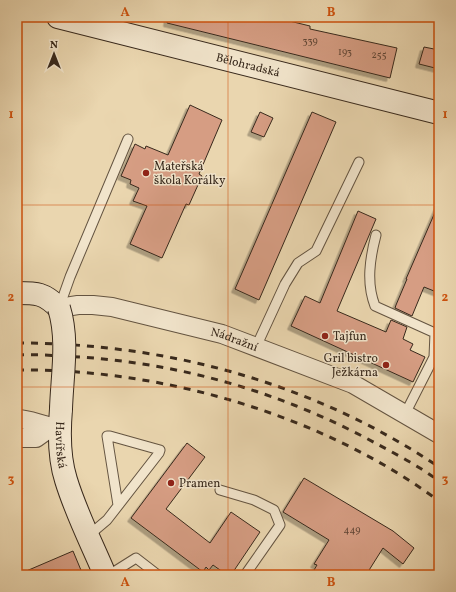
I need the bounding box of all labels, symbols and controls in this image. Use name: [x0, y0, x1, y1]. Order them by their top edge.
text: A: [120, 4, 130, 22]
text: B: [327, 4, 336, 22]
north arrow: [34, 34, 74, 74]
house number: 339: [302, 34, 318, 48]
text: N: [50, 38, 58, 53]
house number: 193: [338, 45, 352, 59]
house number: 255: [372, 48, 387, 62]
street label: Bělohradská: [214, 50, 282, 82]
text: 1: [8, 106, 14, 124]
text: 1: [442, 106, 448, 124]
place label: Mateřská škola Korálky: [154, 159, 226, 189]
marker: Mateřská škola Korálky: [141, 168, 151, 178]
text: 2: [8, 289, 15, 307]
text: 2: [442, 289, 449, 307]
street label: Nádražní: [209, 324, 260, 356]
place label: Tajfun: [333, 329, 367, 345]
marker: Tajfun: [320, 331, 330, 341]
place label: Gril bistro Ježkárna: [324, 351, 378, 381]
marker: Gril bistro Ježkárna: [381, 360, 391, 370]
street label: Havířská: [51, 421, 70, 470]
text: 3: [8, 471, 15, 489]
text: 3: [442, 471, 449, 489]
place label: Pramen: [179, 476, 220, 492]
marker: Pramen: [166, 478, 176, 488]
house number: 449: [344, 523, 360, 537]
text: A: [120, 574, 130, 592]
text: B: [327, 574, 336, 592]

